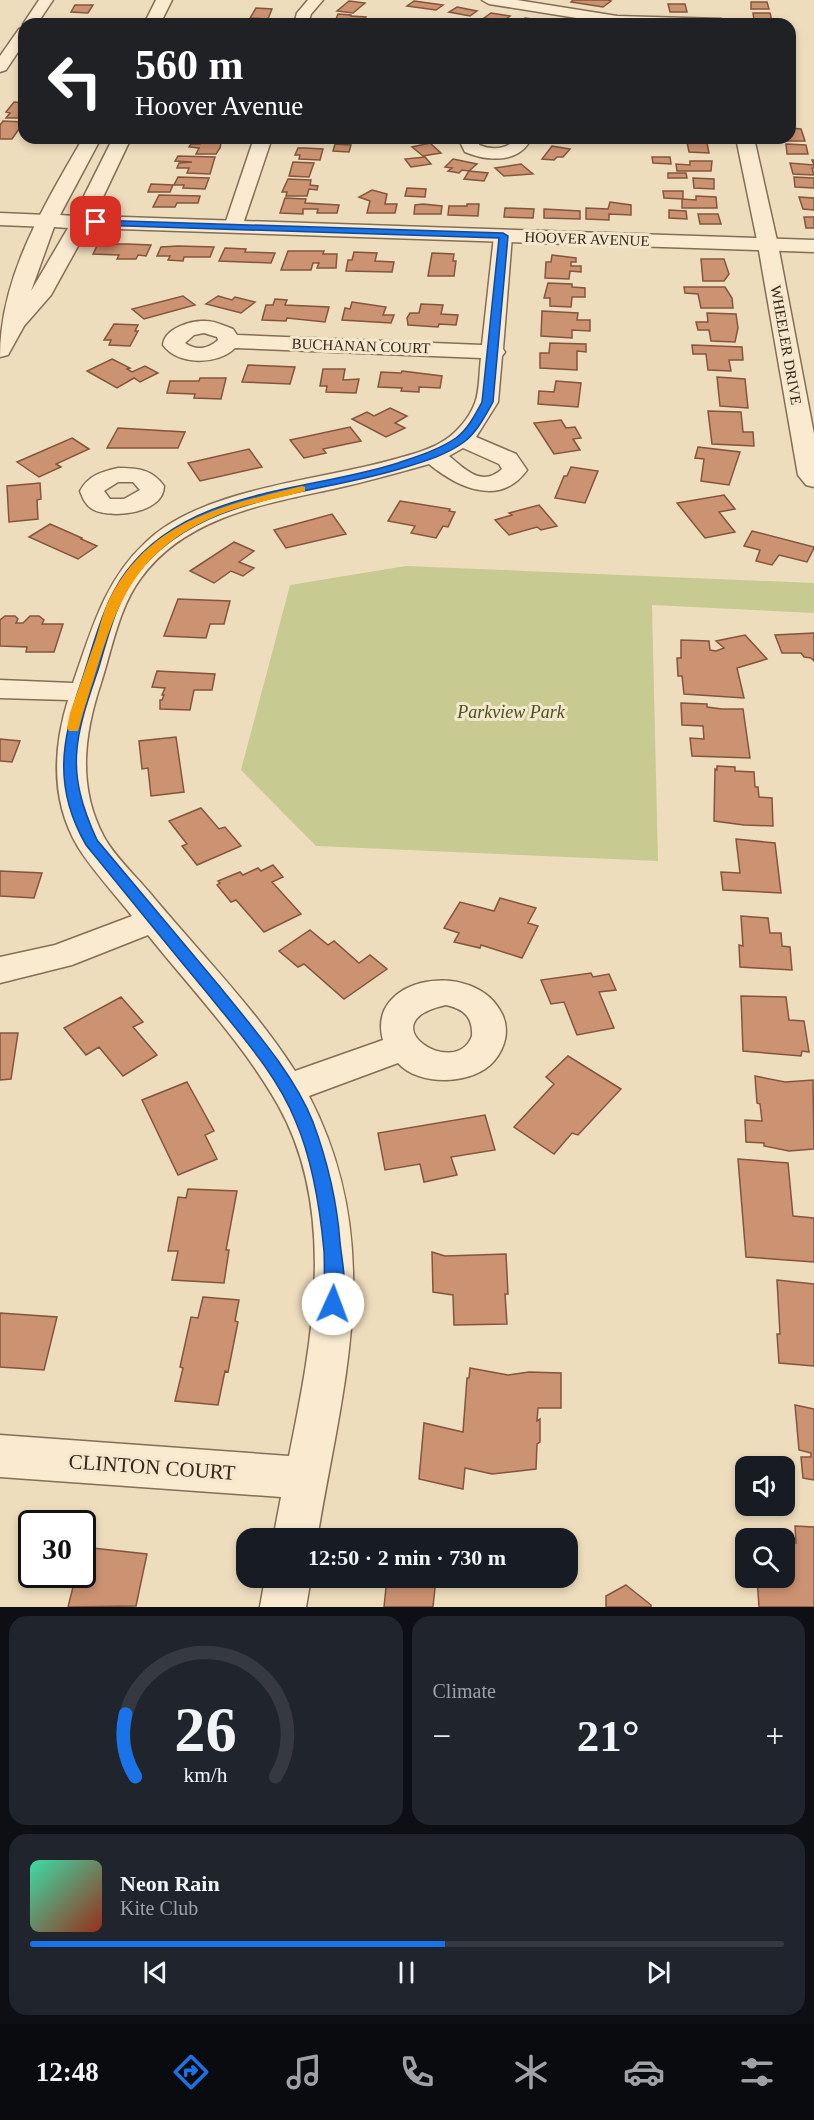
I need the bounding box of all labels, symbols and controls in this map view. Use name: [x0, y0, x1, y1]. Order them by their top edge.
icon: left: [36, 42, 114, 120]
text: 560 m: [135, 42, 244, 88]
text: Hoover Avenue: [135, 91, 303, 121]
pin: [70, 196, 121, 247]
icon: arrive: [79, 205, 112, 238]
street label: HOOVER AVENUE: [524, 229, 650, 249]
street label: WHEELER DRIVE: [768, 284, 804, 406]
street label: BUCHANAN COURT: [291, 336, 431, 356]
park label: Parkview Park: [456, 702, 566, 722]
position arrow: [301, 1272, 365, 1336]
street label: CLINTON COURT: [68, 1449, 236, 1485]
map controls: [735, 1456, 795, 1588]
button: sound: [735, 1456, 795, 1516]
speed limit sign: 30: [18, 1510, 96, 1588]
button: search: [735, 1528, 795, 1588]
text: 12:50 · 2 min · 730 m: [308, 1545, 506, 1570]
text: Climate: [433, 1680, 496, 1702]
text: 26: [175, 1695, 237, 1764]
text: 21°: [577, 1711, 640, 1761]
text: −: [433, 1718, 451, 1754]
text: +: [765, 1718, 784, 1754]
text: km/h: [184, 1764, 228, 1788]
text: Neon Rain: [120, 1871, 220, 1896]
text: Kite Club: [120, 1897, 198, 1919]
icon: previous: [139, 1956, 172, 1989]
icon: pause: [390, 1956, 423, 1989]
icon: next: [642, 1956, 675, 1989]
icon: directions: [170, 2051, 212, 2093]
icon: music: [283, 2051, 325, 2093]
icon: phone: [396, 2051, 438, 2093]
icon: climate: [510, 2051, 552, 2093]
icon: car: [623, 2051, 665, 2093]
icon: filters: [736, 2051, 778, 2093]
text: 12:48: [36, 2057, 99, 2087]

